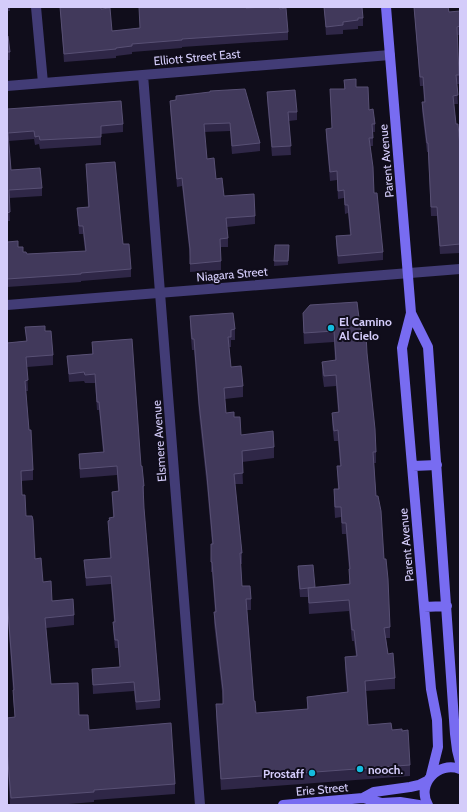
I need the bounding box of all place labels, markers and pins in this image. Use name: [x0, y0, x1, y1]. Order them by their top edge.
place label: El Camino Al Cielo: [339, 314, 392, 343]
marker: El Camino Al Cielo: [326, 323, 336, 333]
place label: nooch.: [368, 762, 403, 777]
marker: nooch.: [355, 764, 365, 774]
place label: Prostaff: [263, 766, 304, 781]
marker: Prostaff: [307, 768, 317, 778]

